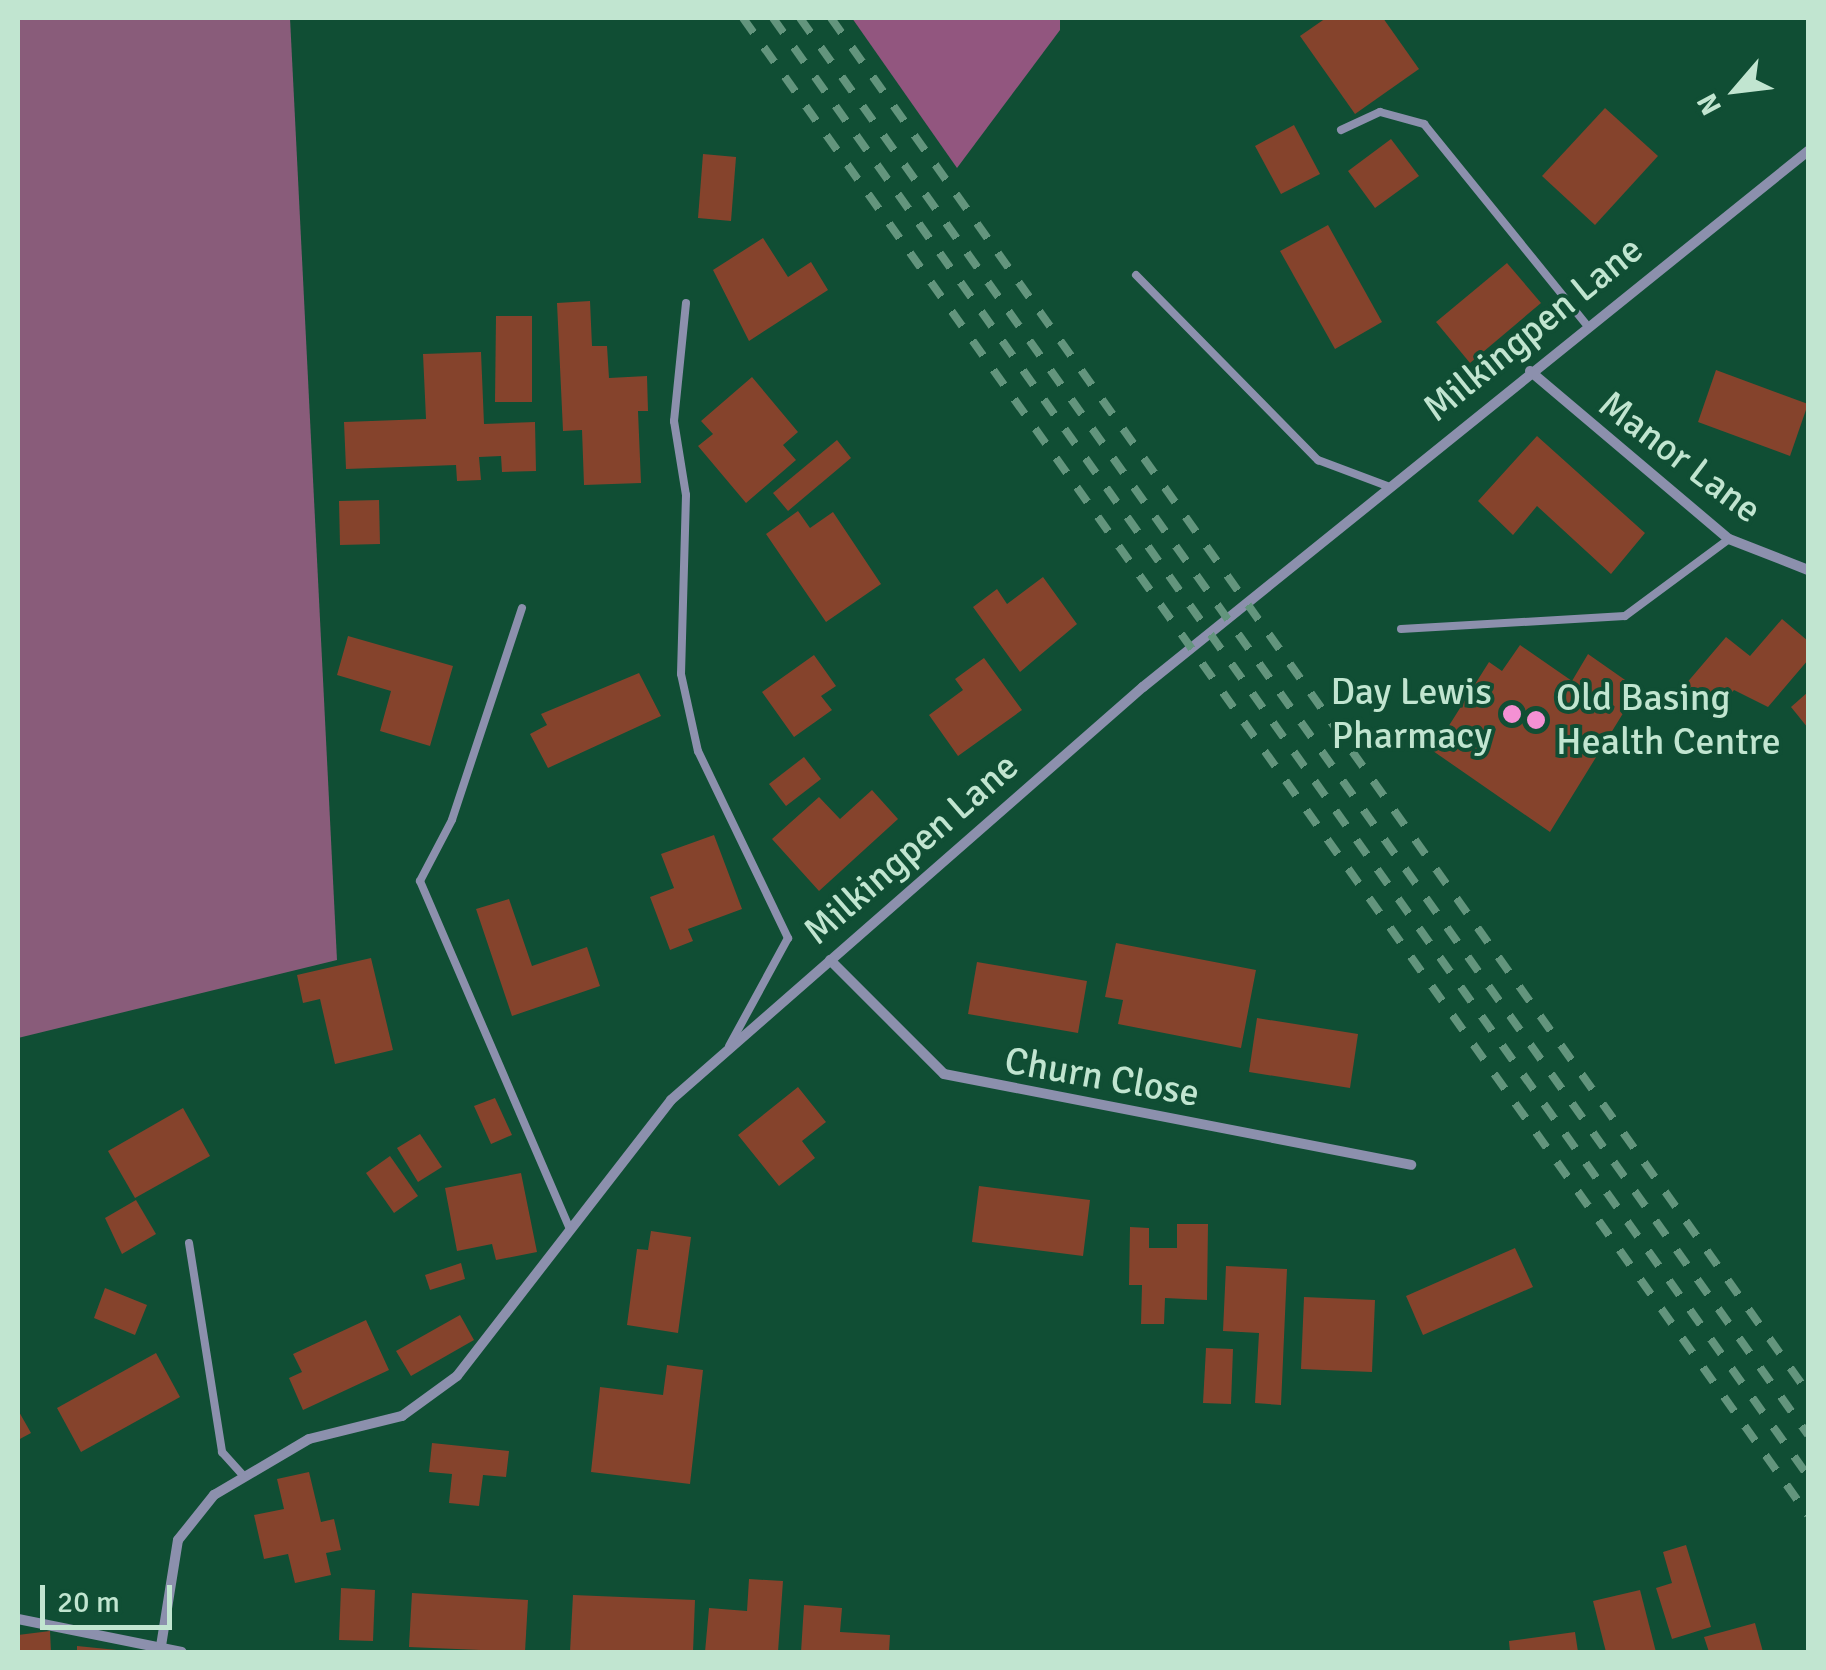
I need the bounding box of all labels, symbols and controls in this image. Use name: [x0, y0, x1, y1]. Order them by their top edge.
north arrow: [1686, 40, 1786, 140]
text: N: [1690, 88, 1729, 121]
street label: Milkingpen Lane: [1414, 227, 1652, 431]
street label: Manor Lane: [1590, 381, 1770, 533]
place label: Day Lewis Pharmacy: [1331, 669, 1492, 758]
place label: Old Basing Health Centre: [1556, 675, 1781, 764]
marker: Day Lewis Pharmacy: [1501, 703, 1523, 725]
marker: Old Basing Health Centre: [1525, 709, 1547, 731]
street label: Milkingpen Lane: [795, 744, 1027, 954]
street label: Churn Close: [1001, 1037, 1203, 1117]
scale bar: [45, 1565, 178, 1627]
text: 20 m: [57, 1584, 120, 1621]

